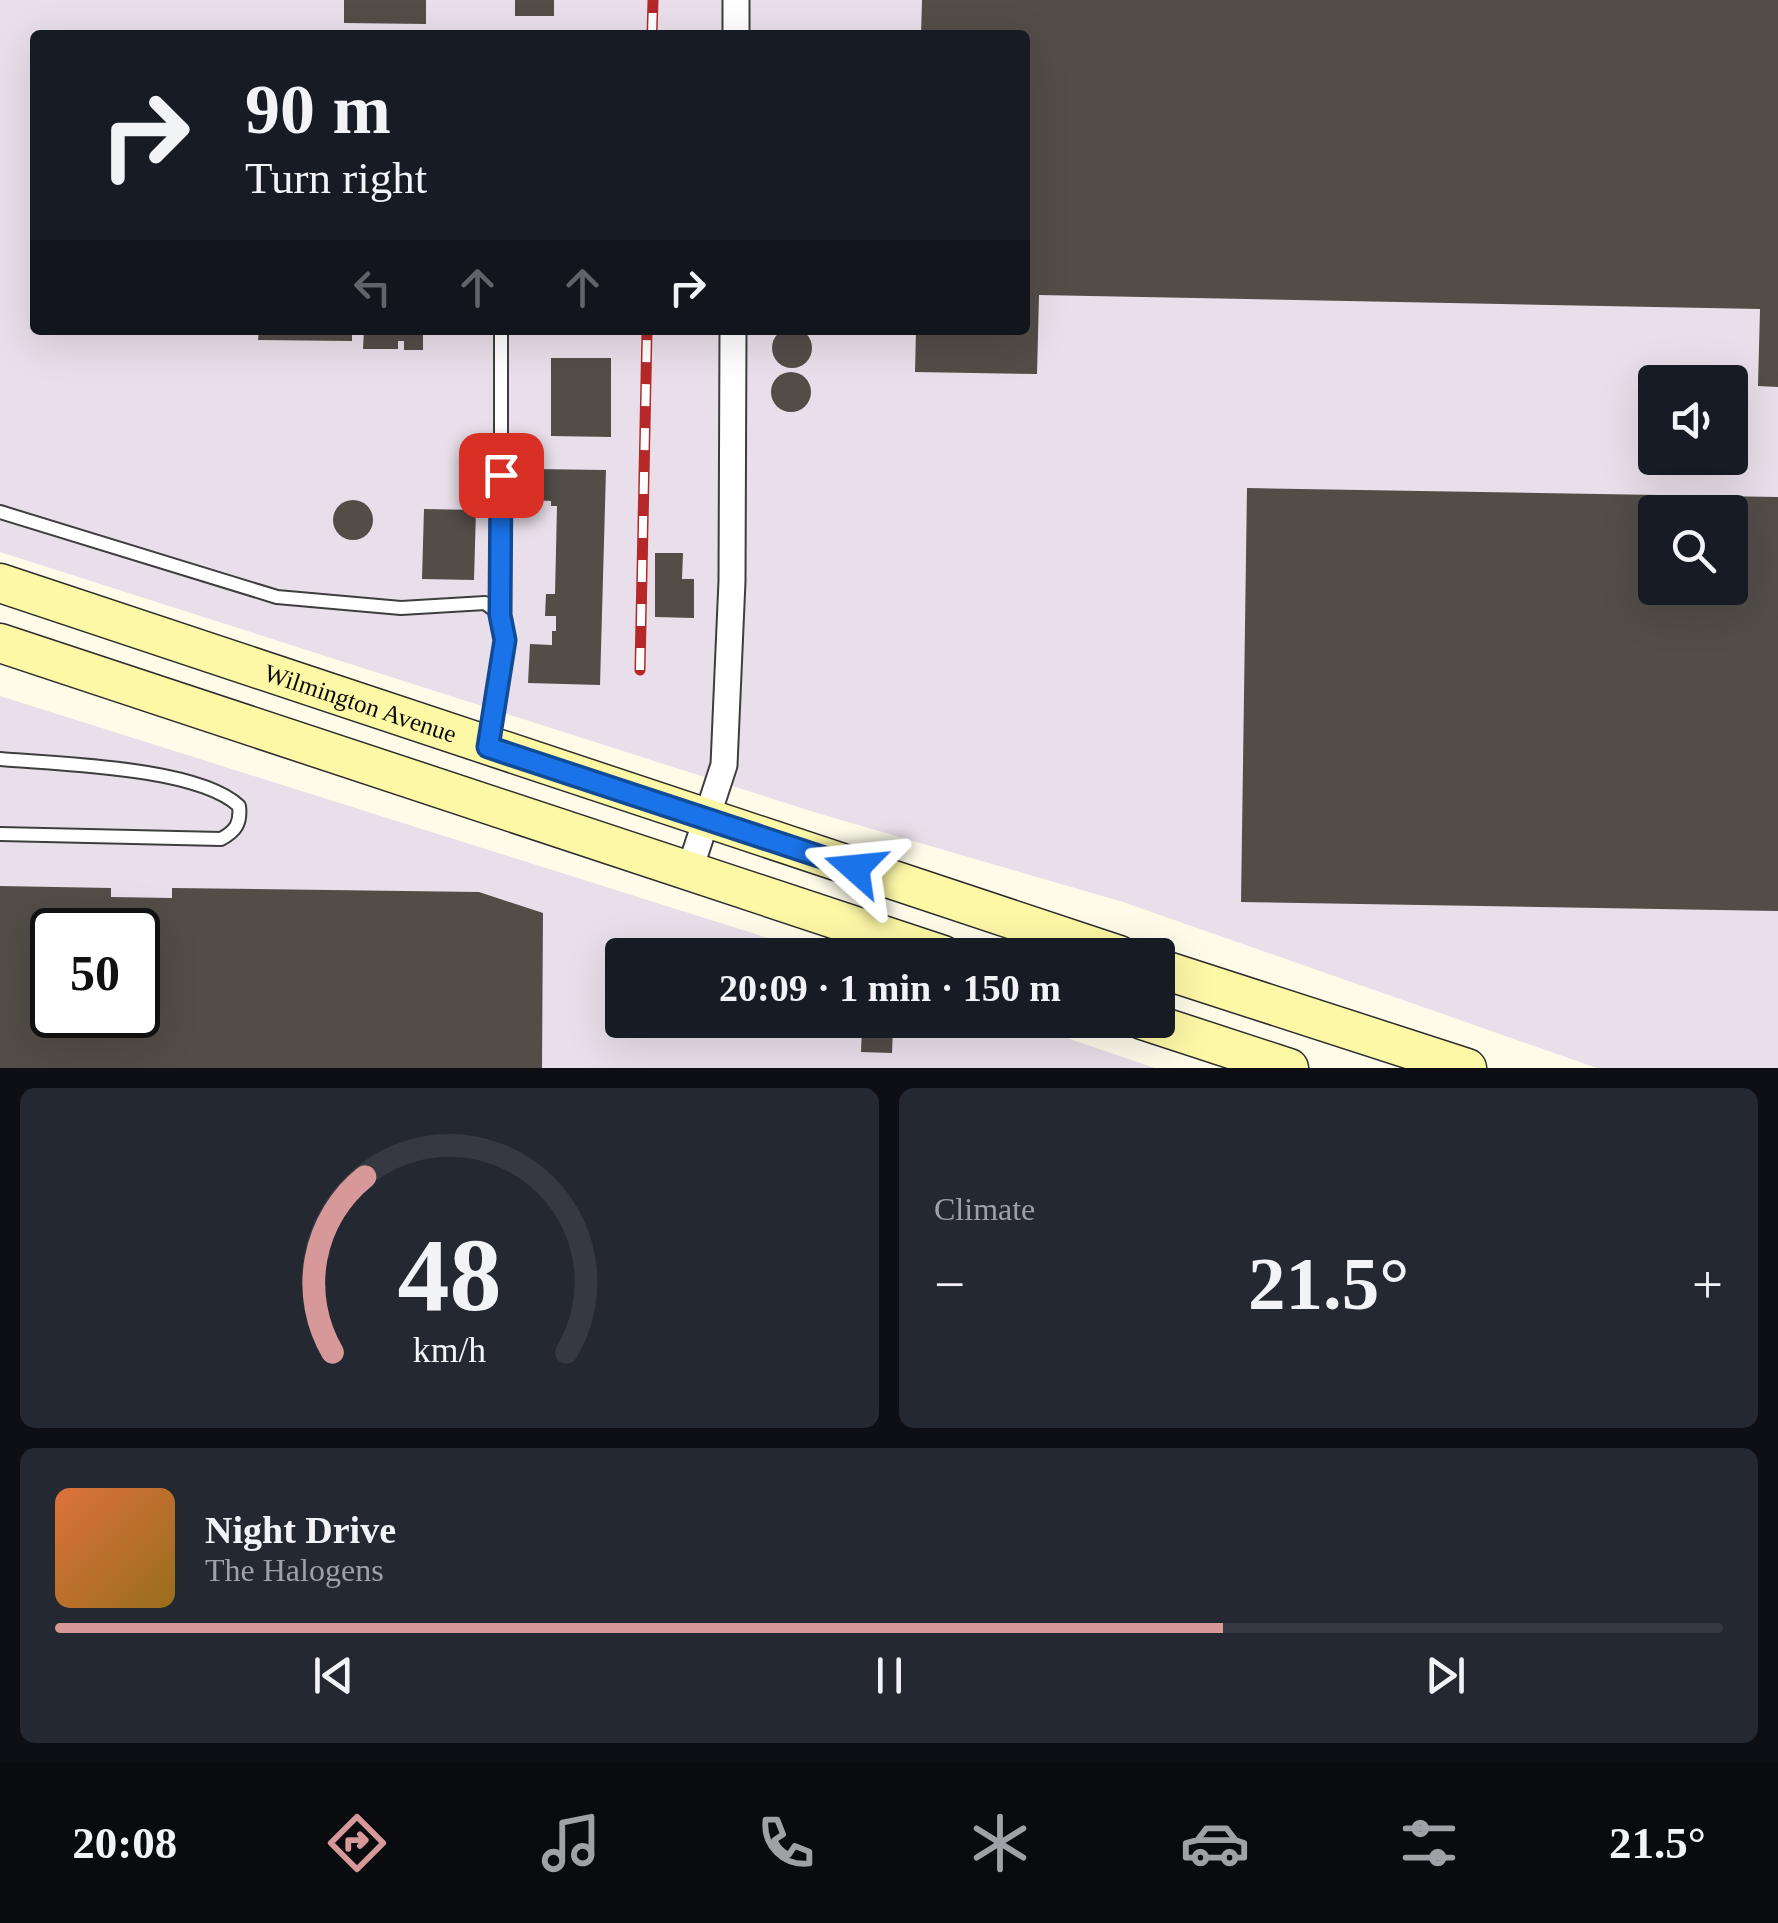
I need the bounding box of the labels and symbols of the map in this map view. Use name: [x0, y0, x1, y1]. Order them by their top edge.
pin: [459, 433, 544, 518]
street label: Wilmington Avenue: [261, 658, 460, 747]
position arrow: [803, 816, 907, 920]
speed limit sign: 50: [30, 908, 160, 1038]

